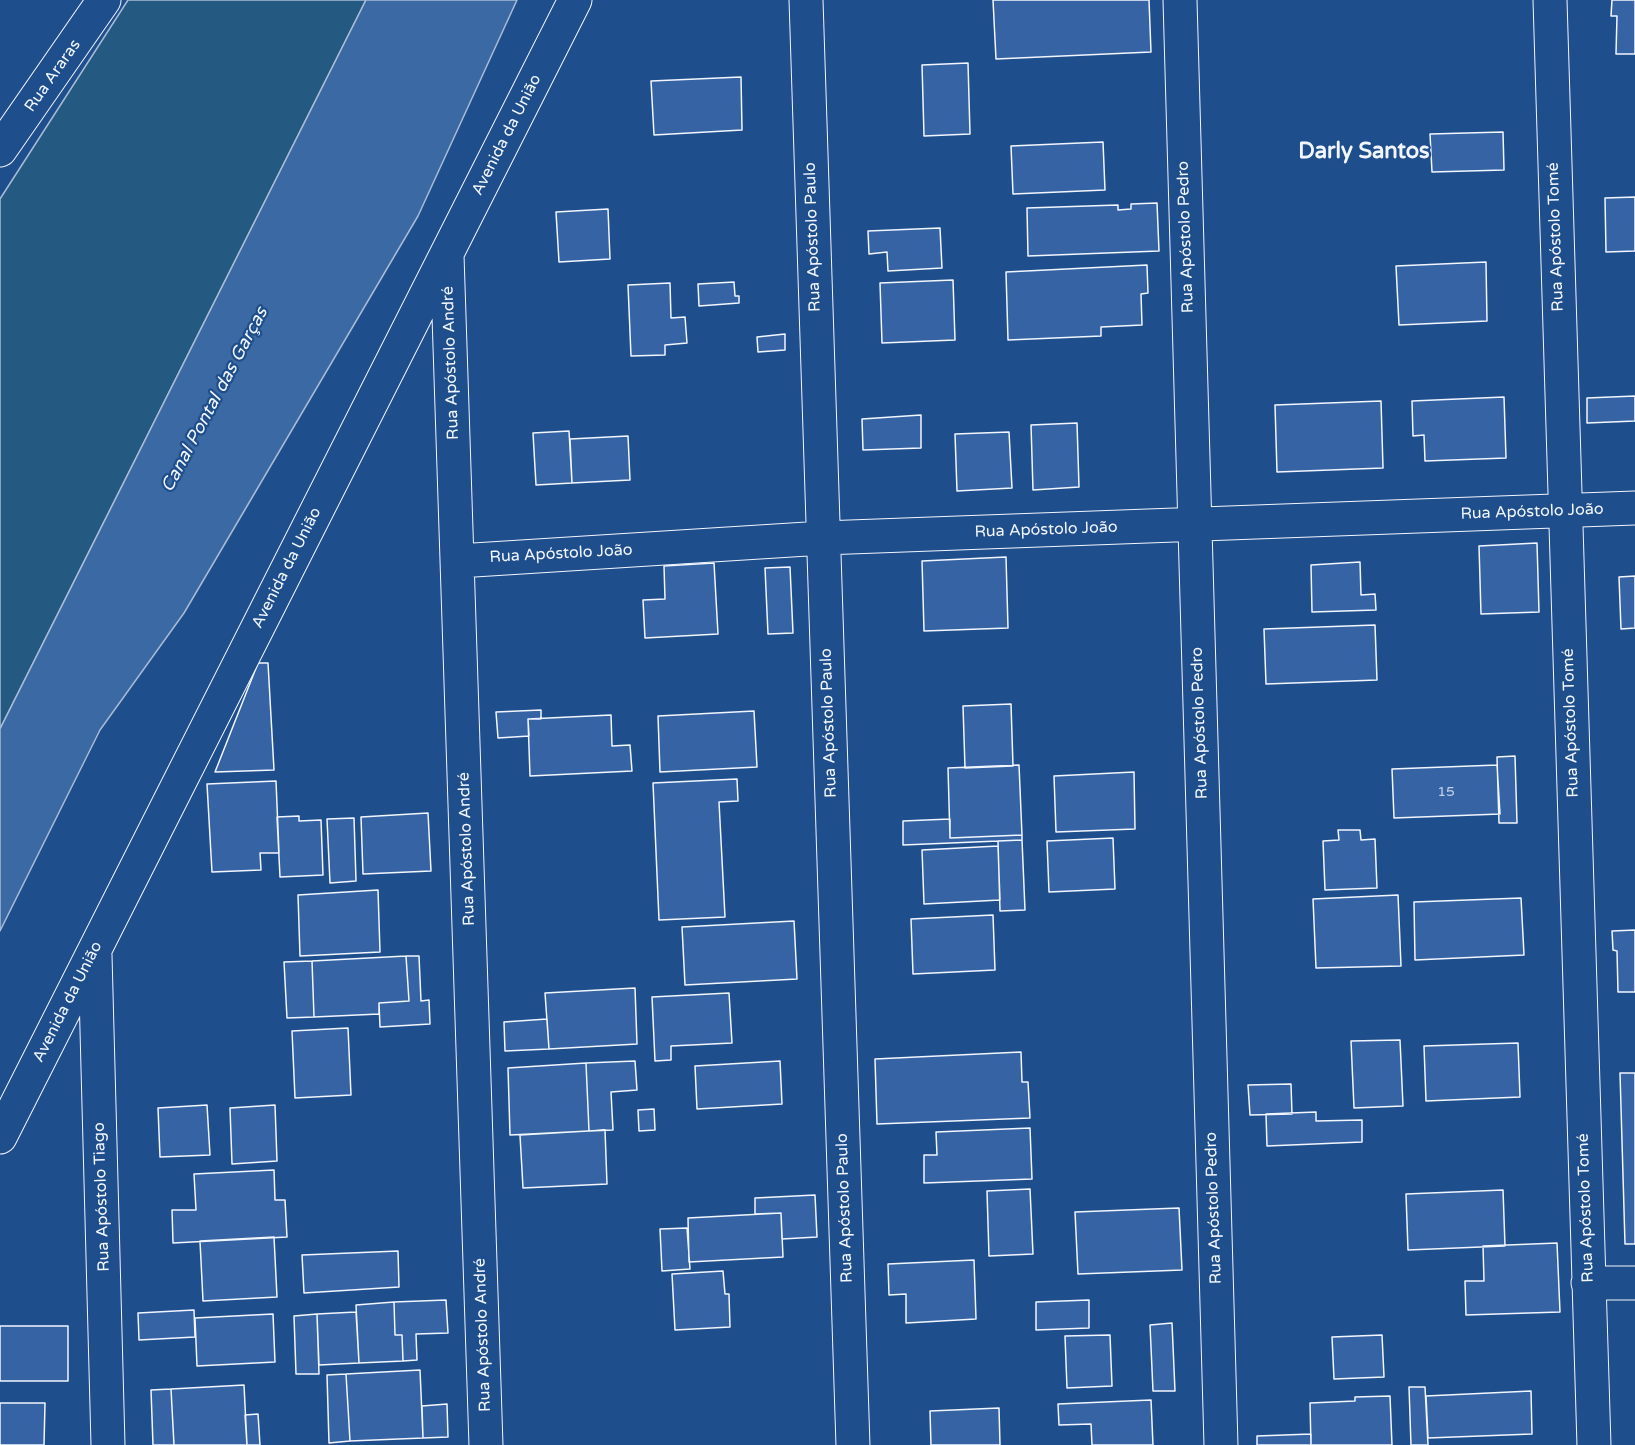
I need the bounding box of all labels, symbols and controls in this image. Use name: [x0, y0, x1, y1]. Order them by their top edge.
street label: Rua Araras: [21, 36, 85, 116]
street label: Avenida da União: [468, 71, 546, 199]
district label: Darly Santos: [1298, 139, 1430, 165]
street label: Rua Apóstolo Pedro: [1174, 160, 1198, 314]
street label: Rua Apóstolo Paulo: [801, 162, 825, 312]
street label: Rua Apóstolo Tomé: [1544, 162, 1568, 312]
street label: Rua Apóstolo André: [439, 286, 463, 440]
water label: Canal Pontal das Garças: [157, 304, 273, 496]
street label: Rua Apóstolo João: [1460, 500, 1604, 524]
street label: Avenida da União: [248, 504, 326, 632]
street label: Rua Apóstolo João: [974, 518, 1118, 542]
street label: Rua Apóstolo João: [489, 541, 633, 567]
street label: Rua Apóstolo Pedro: [1188, 646, 1212, 800]
street label: Rua Apóstolo Paulo: [817, 648, 841, 798]
street label: Rua Apóstolo Tomé: [1559, 648, 1583, 798]
street label: Rua Apóstolo André: [455, 772, 479, 926]
house number: 15: [1437, 784, 1455, 800]
street label: Avenida da União: [29, 938, 107, 1066]
street label: Rua Apóstolo Tiago: [90, 1122, 114, 1272]
street label: Rua Apóstolo Pedro: [1202, 1131, 1226, 1285]
street label: Rua Apóstolo Paulo: [833, 1133, 857, 1283]
street label: Rua Apóstolo Tomé: [1574, 1133, 1598, 1283]
street label: Rua Apóstolo André: [471, 1258, 495, 1412]

